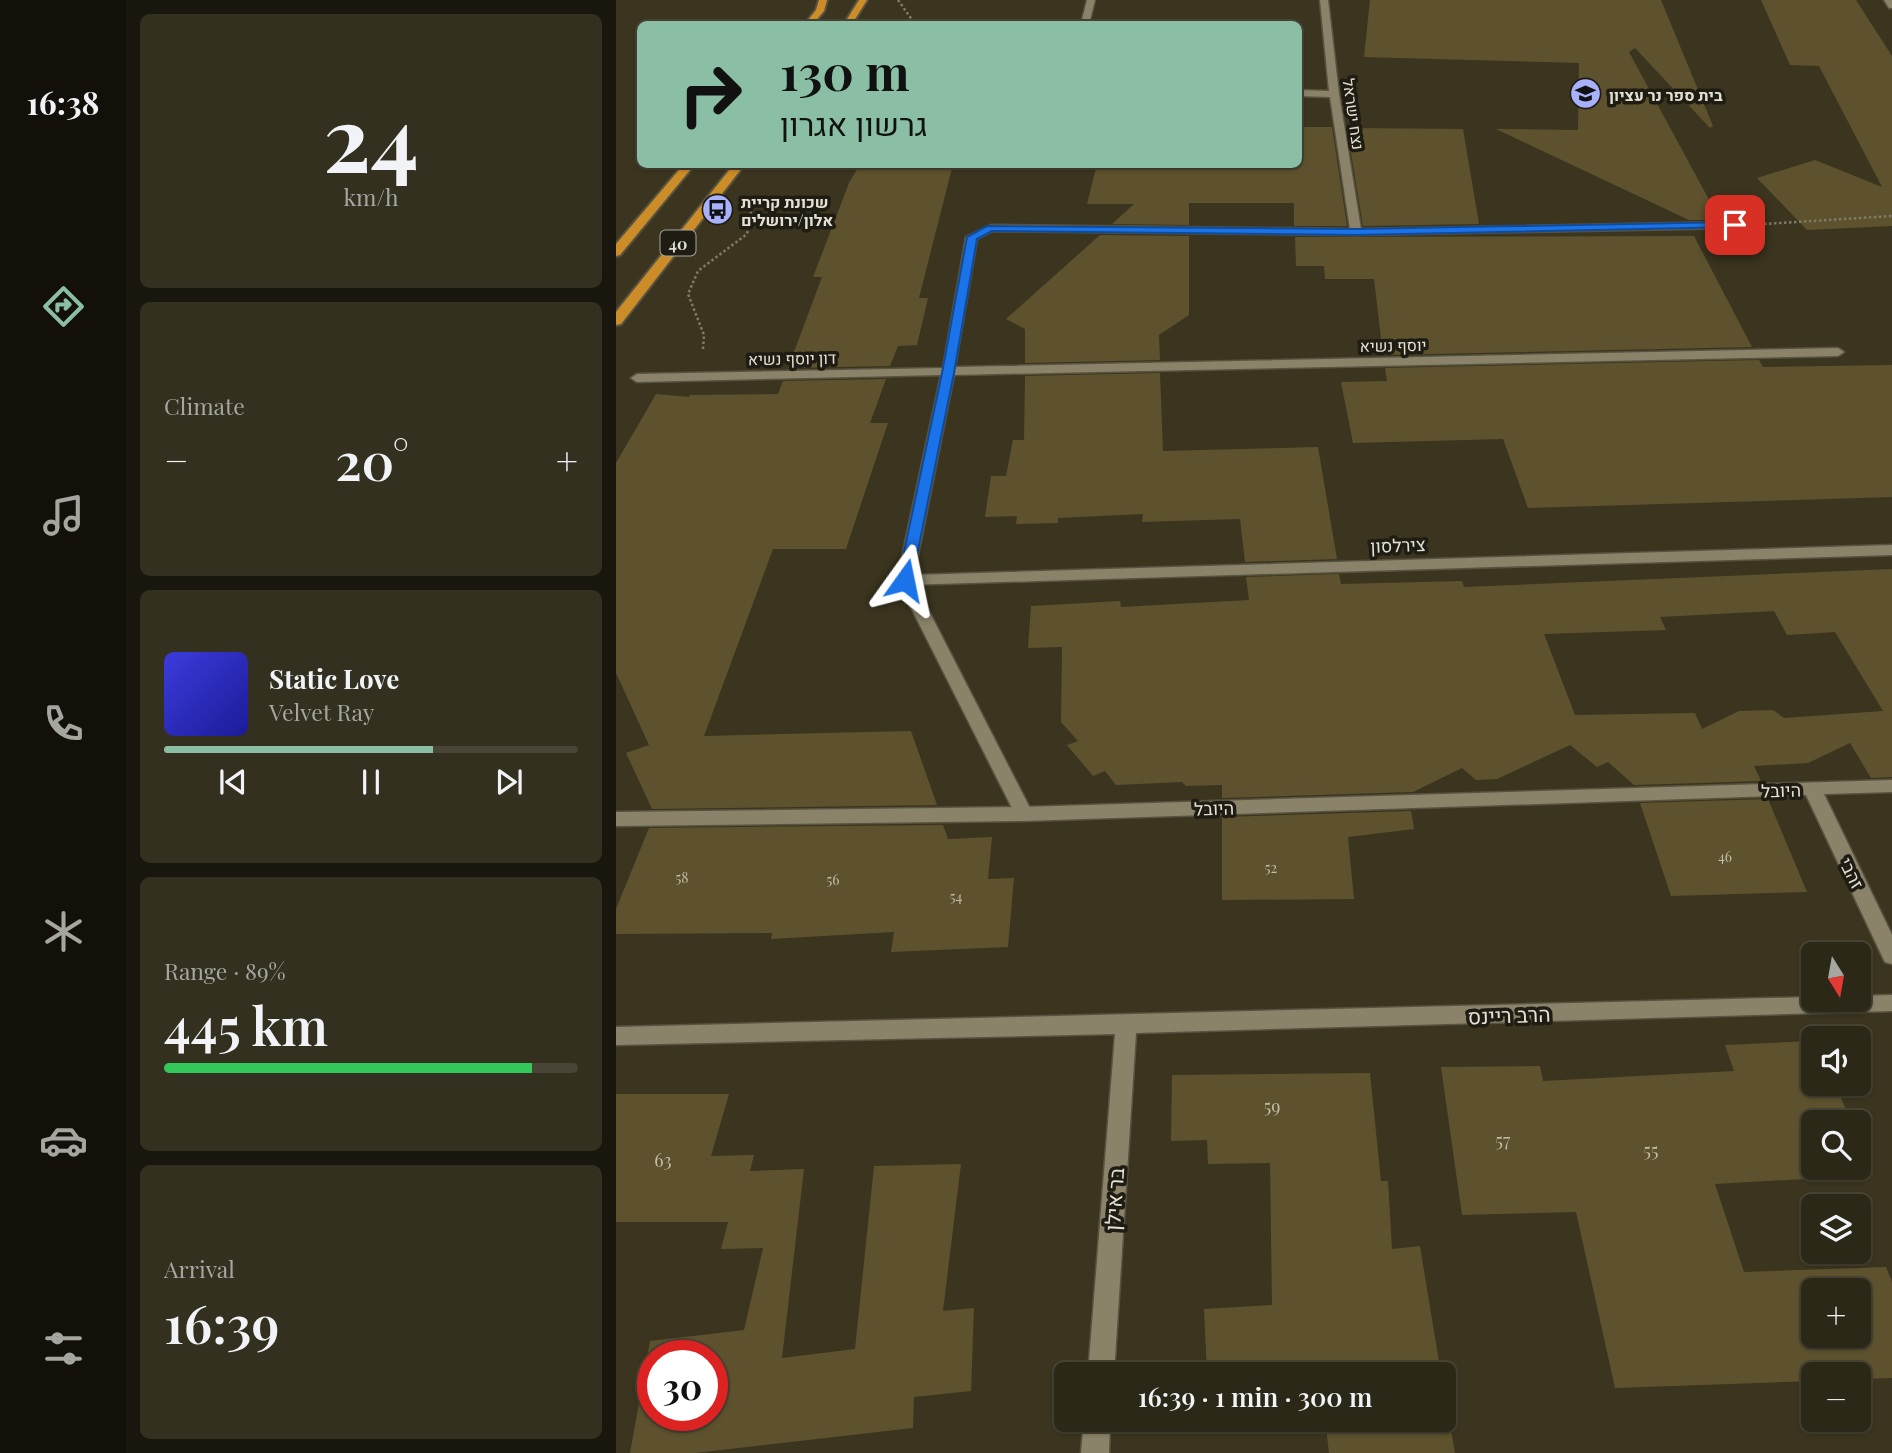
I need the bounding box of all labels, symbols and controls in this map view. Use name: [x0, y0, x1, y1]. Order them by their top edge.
text: 130 m: [780, 38, 910, 103]
icon: right: [665, 49, 756, 140]
text: 24: [323, 75, 419, 196]
street label: נצח ישראל: [1339, 77, 1369, 151]
school or university icon: בית ספר נר עציון: [1569, 77, 1603, 111]
text: 16:38: [26, 80, 100, 123]
place label: בית ספר נר עציון: [1609, 84, 1723, 105]
text: גרשון אגרון: [780, 101, 927, 144]
text: km/h: [343, 181, 399, 212]
place label: שכונת קריית אלון/ירושלים: [741, 191, 834, 230]
bus stop icon: שכונת קריית אלון/ירושלים: [701, 193, 735, 227]
pin: [1705, 195, 1765, 255]
icon: arrive: [1716, 206, 1754, 244]
road number: 40: [660, 230, 696, 256]
icon: directions: [39, 282, 88, 331]
street label: יוסף נשיא: [1359, 334, 1427, 356]
street label: דון יוסף נשיא: [748, 347, 836, 369]
text: Climate: [164, 390, 245, 421]
text: 20°: [335, 425, 409, 494]
text: −: [164, 434, 189, 485]
text: +: [556, 434, 578, 485]
icon: music: [39, 491, 88, 540]
street label: צירלסון: [1370, 532, 1426, 558]
position arrow: [868, 543, 942, 617]
text: Static Love: [269, 661, 399, 696]
text: Velvet Ray: [269, 696, 374, 727]
icon: phone: [39, 699, 88, 748]
icon: previous: [214, 763, 252, 801]
icon: pause: [352, 763, 390, 801]
icon: next: [490, 763, 528, 801]
street label: היובל: [1761, 777, 1801, 803]
street label: היובל: [1194, 795, 1234, 821]
house number: 46: [1718, 847, 1732, 866]
street label: זהבי: [1834, 853, 1870, 893]
house number: 52: [1265, 858, 1278, 877]
house number: 58: [675, 868, 689, 887]
house number: 56: [826, 870, 840, 889]
house number: 54: [950, 887, 962, 906]
icon: climate: [39, 907, 88, 956]
north arrow: [1801, 942, 1871, 1012]
map controls: [1801, 942, 1871, 1432]
text: Range · 89%: [164, 955, 286, 986]
text: 445 km: [164, 990, 328, 1059]
street label: הרב ריינס: [1467, 999, 1551, 1029]
button: sound: [1801, 1026, 1871, 1096]
house number: 59: [1264, 1094, 1280, 1118]
button: search: [1801, 1110, 1871, 1180]
icon: car: [39, 1116, 88, 1165]
house number: 57: [1496, 1128, 1511, 1152]
house number: 55: [1644, 1138, 1658, 1162]
house number: 63: [654, 1148, 672, 1172]
street label: בר אילן: [1097, 1166, 1129, 1232]
button: layers: [1801, 1194, 1871, 1264]
text: Arrival: [164, 1253, 235, 1284]
button: +: [1801, 1278, 1871, 1348]
text: 16:39: [164, 1288, 280, 1357]
icon: filters: [39, 1324, 88, 1373]
speed limit sign: 30: [637, 1340, 728, 1431]
button: −: [1801, 1362, 1871, 1432]
text: 16:39 · 1 min · 300 m: [1138, 1379, 1372, 1414]

